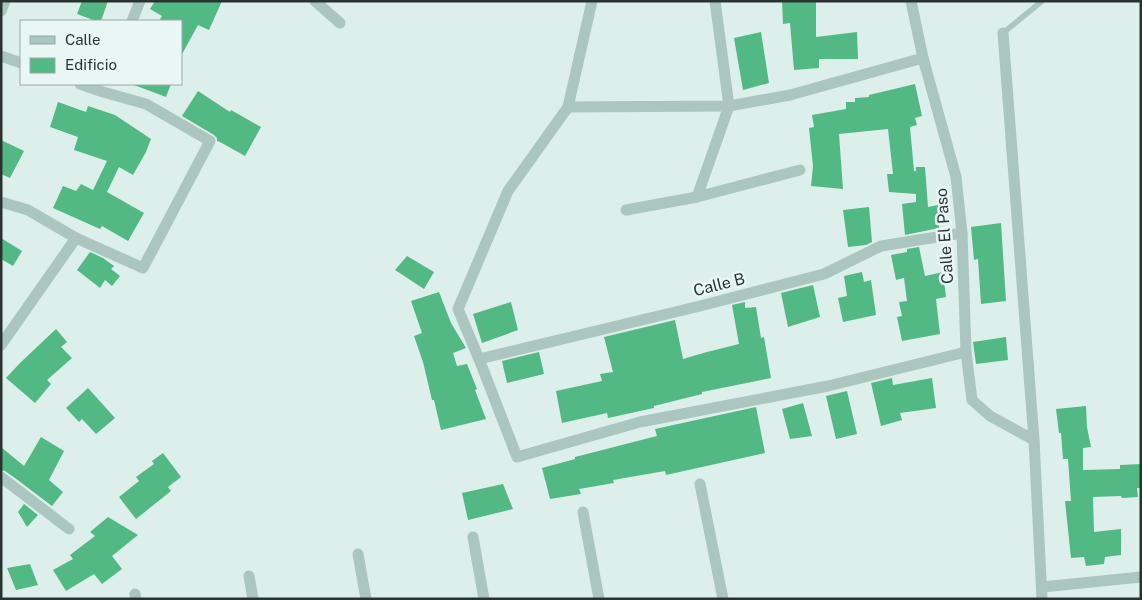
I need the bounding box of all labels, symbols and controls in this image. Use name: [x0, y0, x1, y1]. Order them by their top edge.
legend: [20, 20, 182, 85]
text: Calle: [65, 31, 101, 48]
text: Edificio: [65, 56, 117, 73]
street label: Calle El Paso: [932, 187, 957, 285]
street label: Calle B: [691, 269, 747, 300]

